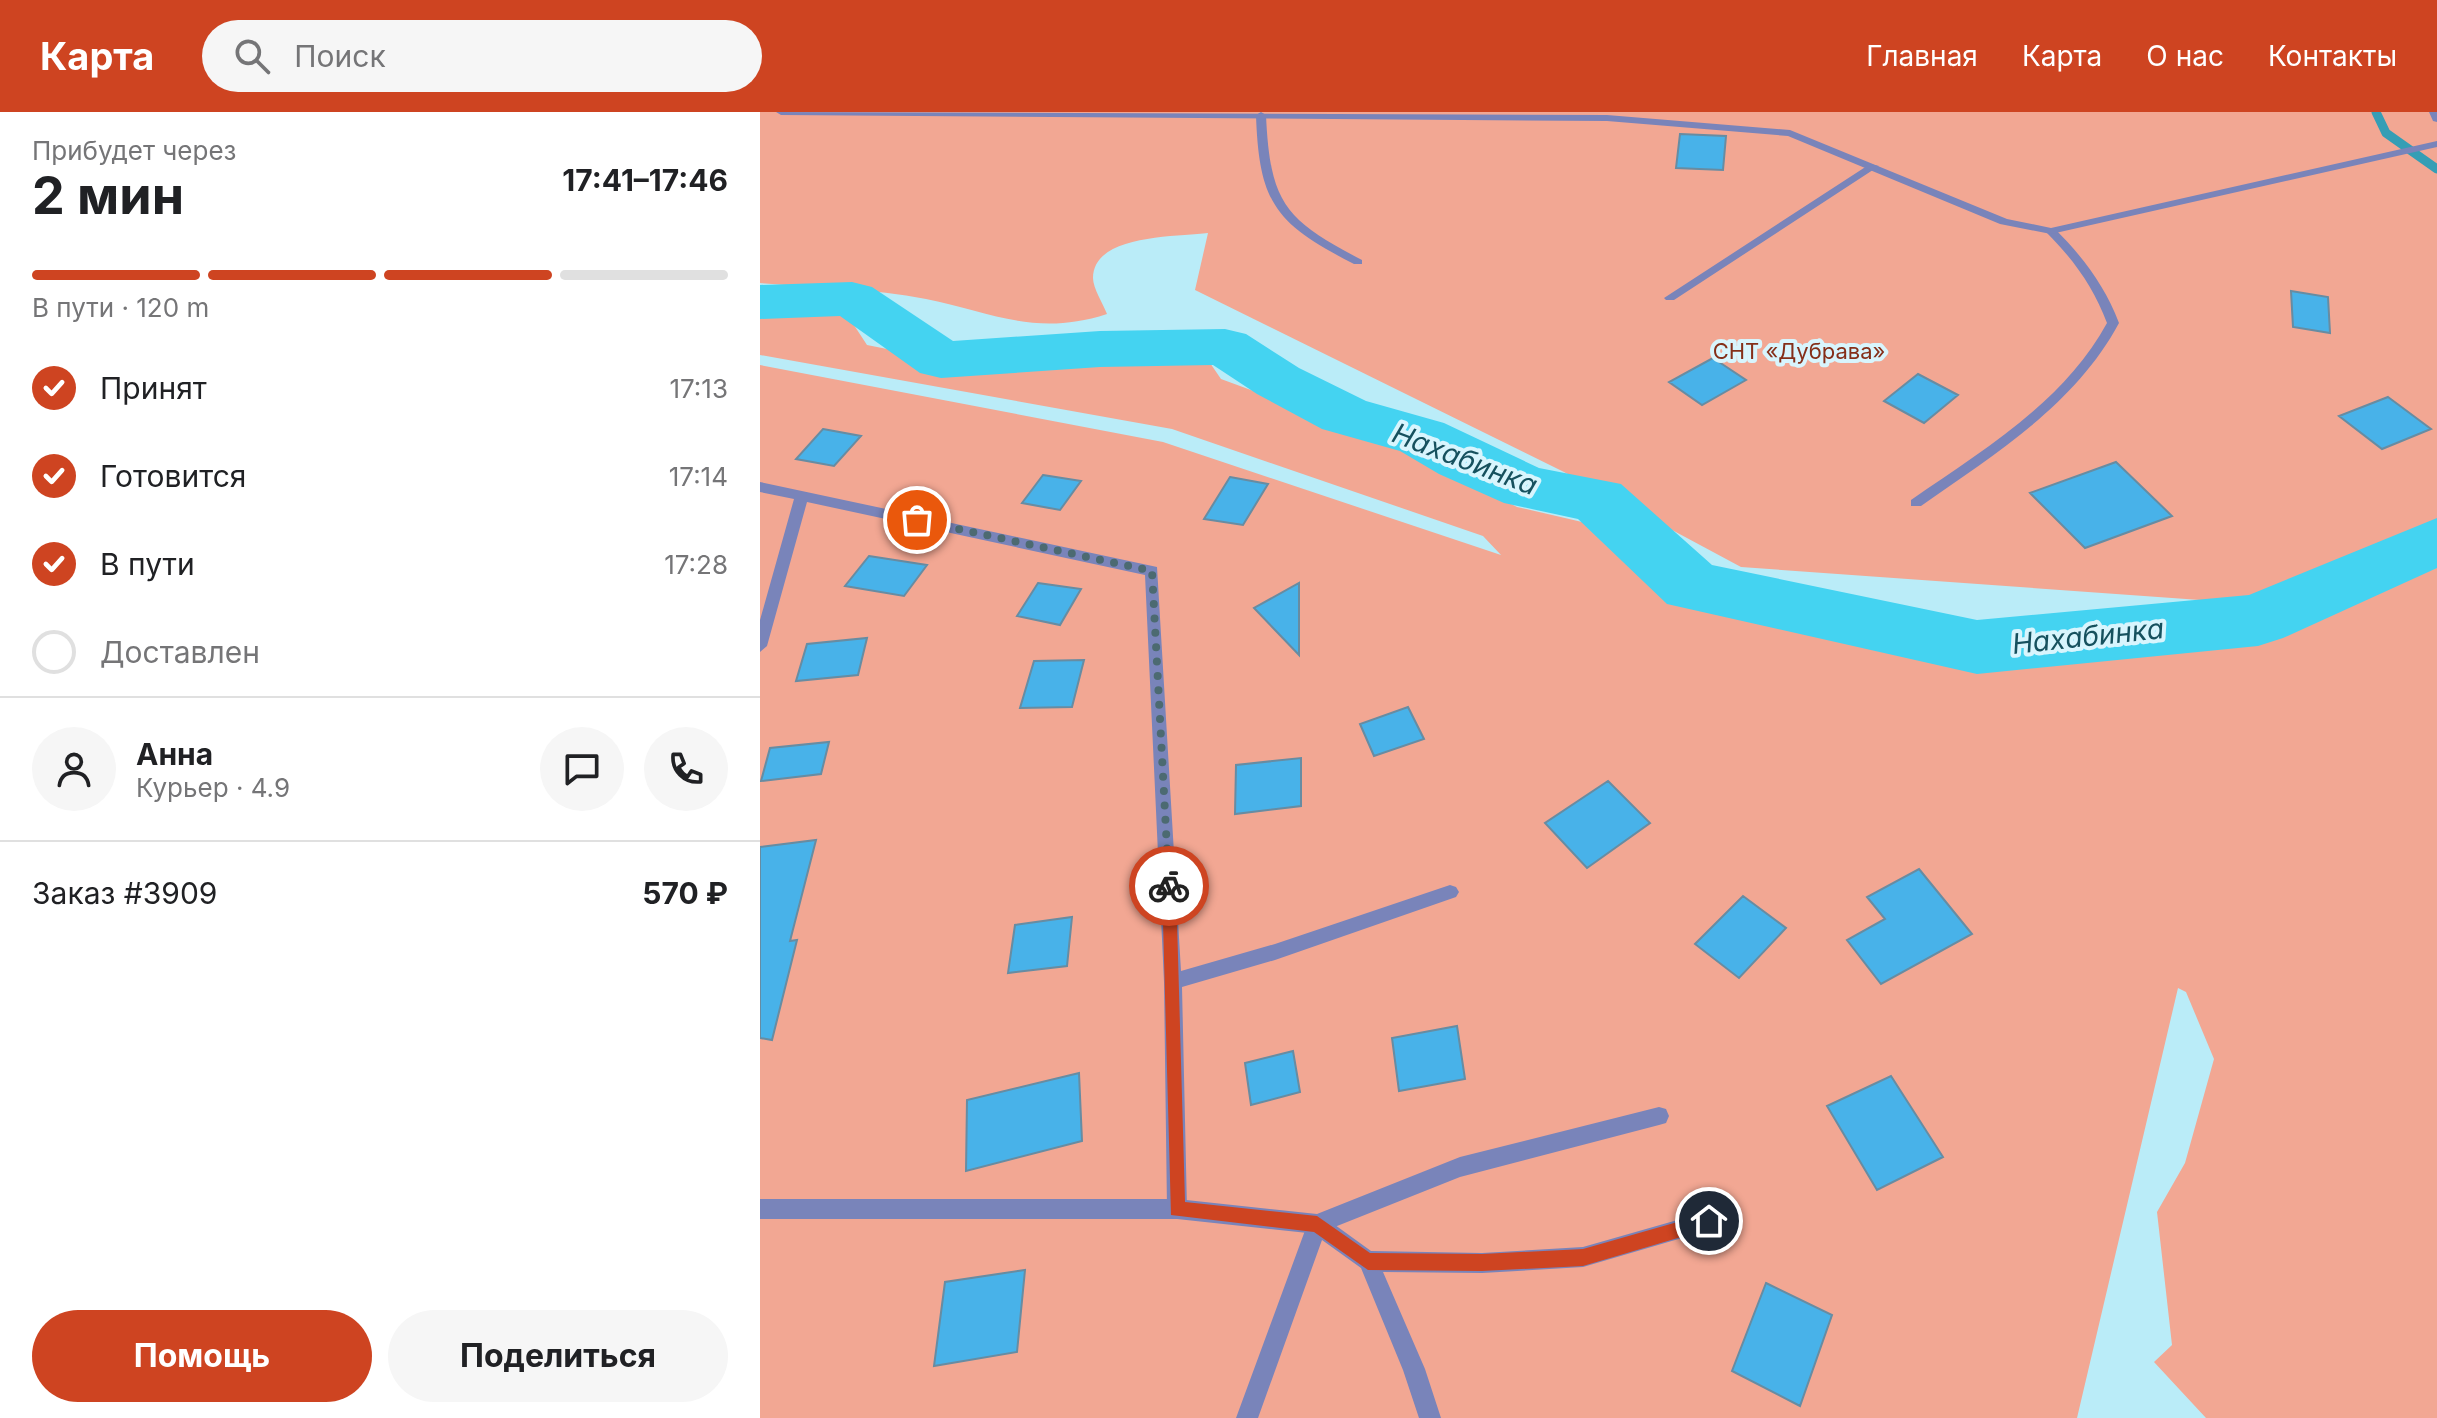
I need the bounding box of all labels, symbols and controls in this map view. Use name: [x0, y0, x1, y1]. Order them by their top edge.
search box: [202, 20, 762, 92]
text: Карта: [40, 33, 154, 79]
icon: search: [230, 34, 274, 78]
text: Поиск: [294, 38, 386, 74]
text: Главная: [1866, 39, 1978, 73]
text: Карта: [2022, 39, 2102, 73]
text: О нас: [2146, 39, 2224, 73]
text: Контакты: [2268, 39, 2397, 73]
text: Прибудет через: [32, 135, 236, 166]
text: 17:41–17:46: [562, 162, 728, 198]
text: 2 мин: [32, 164, 184, 227]
text: В пути · 120 m: [32, 292, 209, 323]
park label: СНТ «Дубрава»: [1713, 338, 1885, 364]
icon: check: [32, 366, 76, 410]
text: Принят: [100, 370, 207, 406]
text: 17:13: [669, 373, 728, 404]
water label: Нахабинка: [1388, 416, 1542, 502]
icon: check: [32, 454, 76, 498]
text: Готовится: [100, 458, 246, 494]
text: 17:14: [669, 461, 728, 492]
pin: [883, 486, 951, 554]
icon: bag: [895, 498, 939, 542]
icon: check: [32, 542, 76, 586]
text: В пути: [100, 546, 195, 582]
text: 17:28: [664, 549, 728, 580]
water label: Нахабинка: [2010, 611, 2166, 661]
text: Доставлен: [100, 634, 260, 670]
button: person: [32, 727, 116, 811]
button: chat: [540, 727, 624, 811]
button: phone: [644, 727, 728, 811]
text: Анна: [136, 736, 213, 772]
text: Курьер · 4.9: [136, 772, 290, 803]
courier: [1129, 846, 1209, 926]
icon: bike: [1147, 864, 1191, 908]
text: Заказ #3909: [32, 875, 217, 911]
text: 570 ₽: [642, 875, 728, 911]
pin: [1675, 1187, 1743, 1255]
icon: home: [1687, 1199, 1731, 1243]
button: Помощь: [32, 1310, 372, 1402]
button: Поделиться: [388, 1310, 728, 1402]

